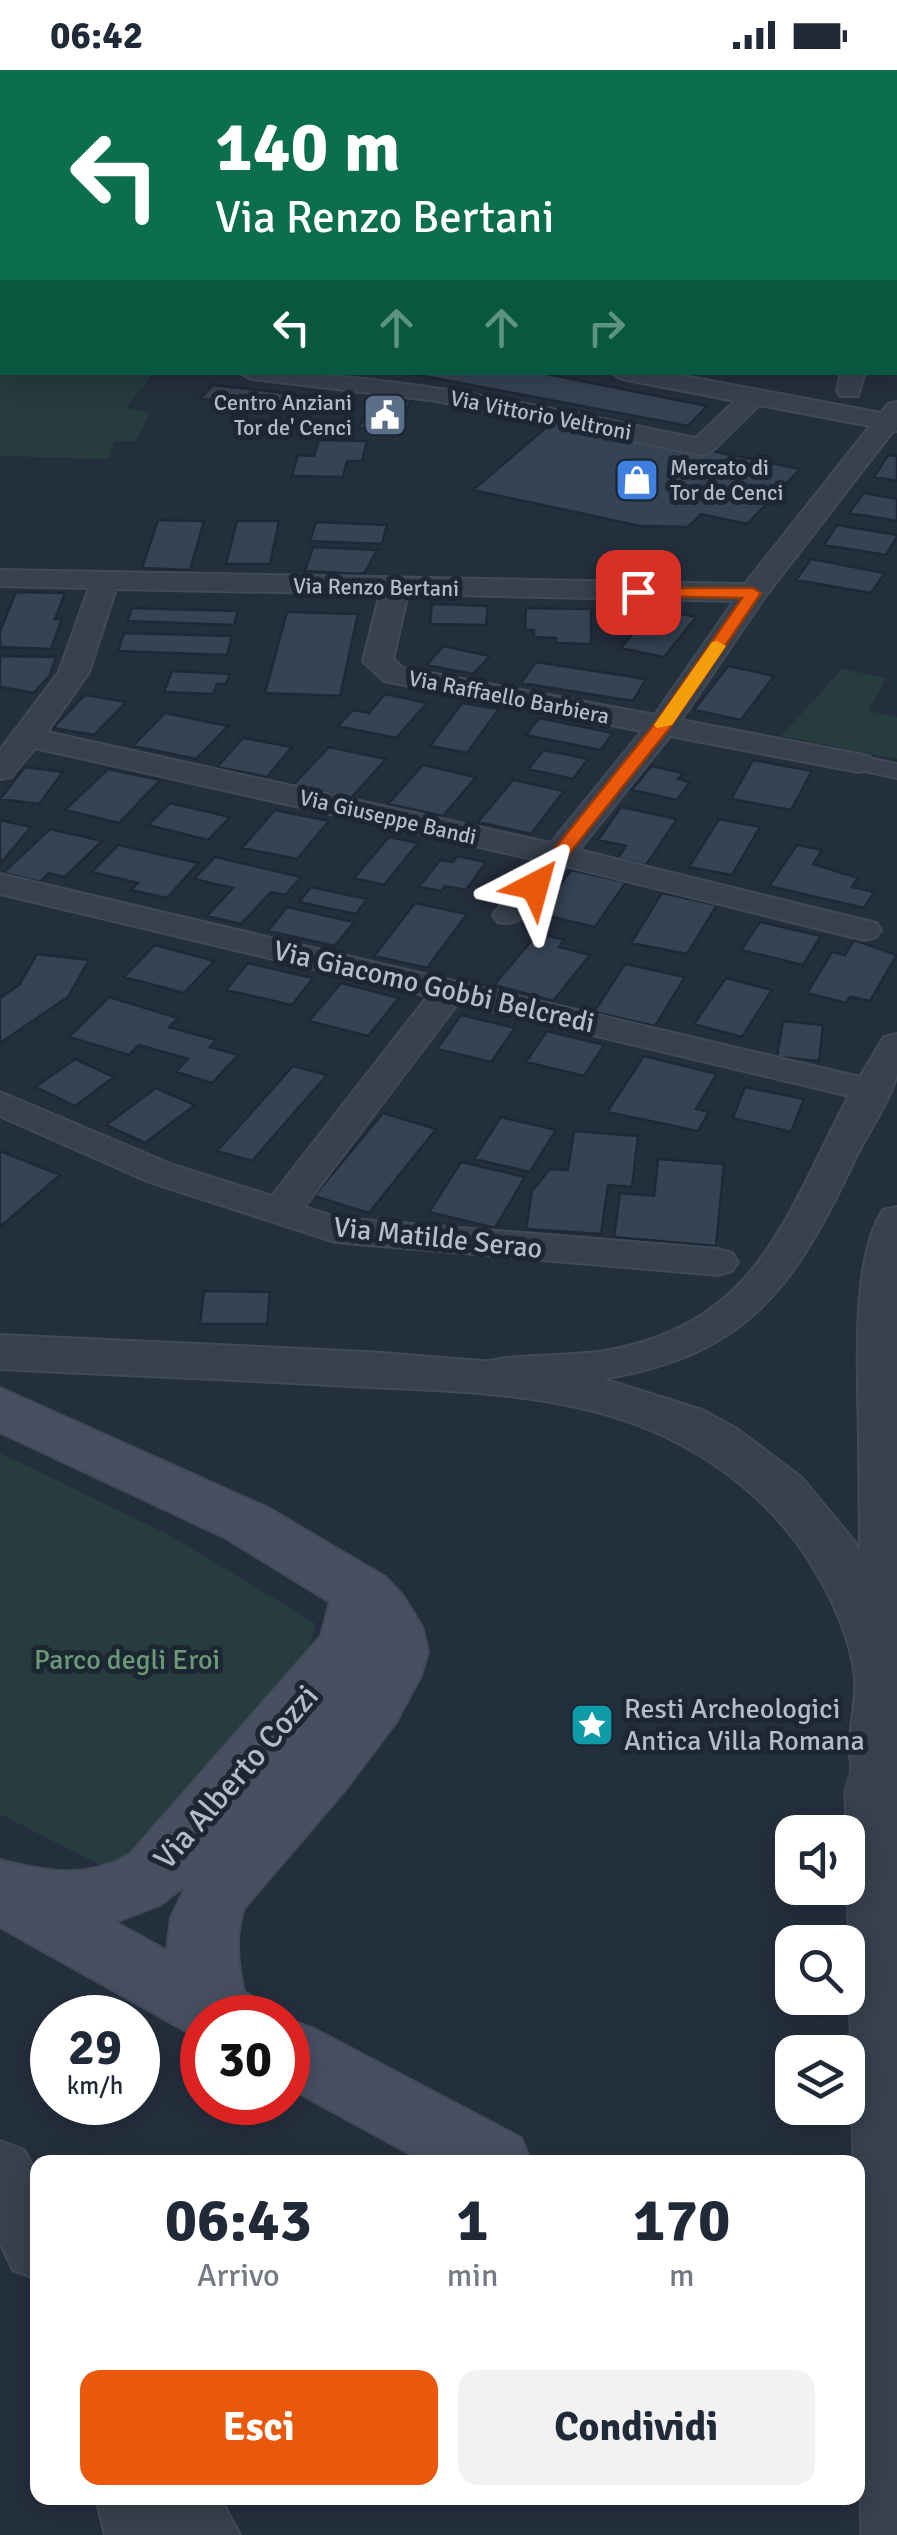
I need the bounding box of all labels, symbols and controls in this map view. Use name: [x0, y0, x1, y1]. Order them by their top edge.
text: 06:42: [50, 12, 143, 59]
text: 140 m: [215, 104, 400, 190]
icon: left: [50, 110, 180, 240]
text: Via Renzo Bertani: [215, 190, 555, 245]
icon: left: [264, 300, 319, 355]
icon: ahead: [369, 300, 424, 355]
icon: ahead: [474, 300, 529, 355]
icon: right: [579, 300, 634, 355]
street label: Via Vittorio Veltroni: [448, 384, 634, 446]
place label: Centro Anziani Tor de' Cenci: [214, 389, 352, 441]
public building icon: Centro Anziani Tor de' Cenci: [362, 392, 408, 438]
place label: Mercato di Tor de Cenci: [670, 454, 784, 506]
shop icon: Mercato di Tor de Cenci: [614, 457, 660, 503]
pin: [596, 550, 681, 635]
icon: arrive: [611, 565, 666, 620]
street label: Via Renzo Bertani: [293, 572, 459, 602]
street label: Via Raffaello Barbiera: [406, 664, 612, 730]
street label: Via Giuseppe Bandi: [297, 784, 479, 850]
position arrow: [483, 834, 587, 938]
street label: Via Giacomo Gobbi Belcredi: [270, 933, 598, 1041]
street label: Via Matilde Serao: [332, 1210, 544, 1266]
park label: Parco degli Eroi: [34, 1643, 220, 1677]
street label: Via Alberto Cozzi: [145, 1677, 327, 1877]
place label: Resti Archeologici Antica Villa Romana: [624, 1692, 865, 1758]
place icon: Resti Archeologici Antica Villa Romana: [569, 1702, 615, 1748]
map controls: [775, 1815, 865, 2125]
button: sound: [775, 1815, 865, 1905]
button: search: [775, 1925, 865, 2015]
speed limit sign: 30: [180, 1995, 310, 2125]
text: 29: [68, 2017, 122, 2079]
button: layers: [775, 2035, 865, 2125]
text: km/h: [67, 2070, 123, 2101]
text: 06:43: [165, 2184, 312, 2258]
text: 1: [456, 2184, 489, 2258]
text: 170: [633, 2184, 730, 2258]
text: Arrivo: [197, 2256, 280, 2295]
text: min: [447, 2256, 498, 2295]
text: m: [669, 2256, 694, 2295]
button: Esci: [80, 2370, 438, 2485]
button: Condividi: [458, 2370, 815, 2485]

